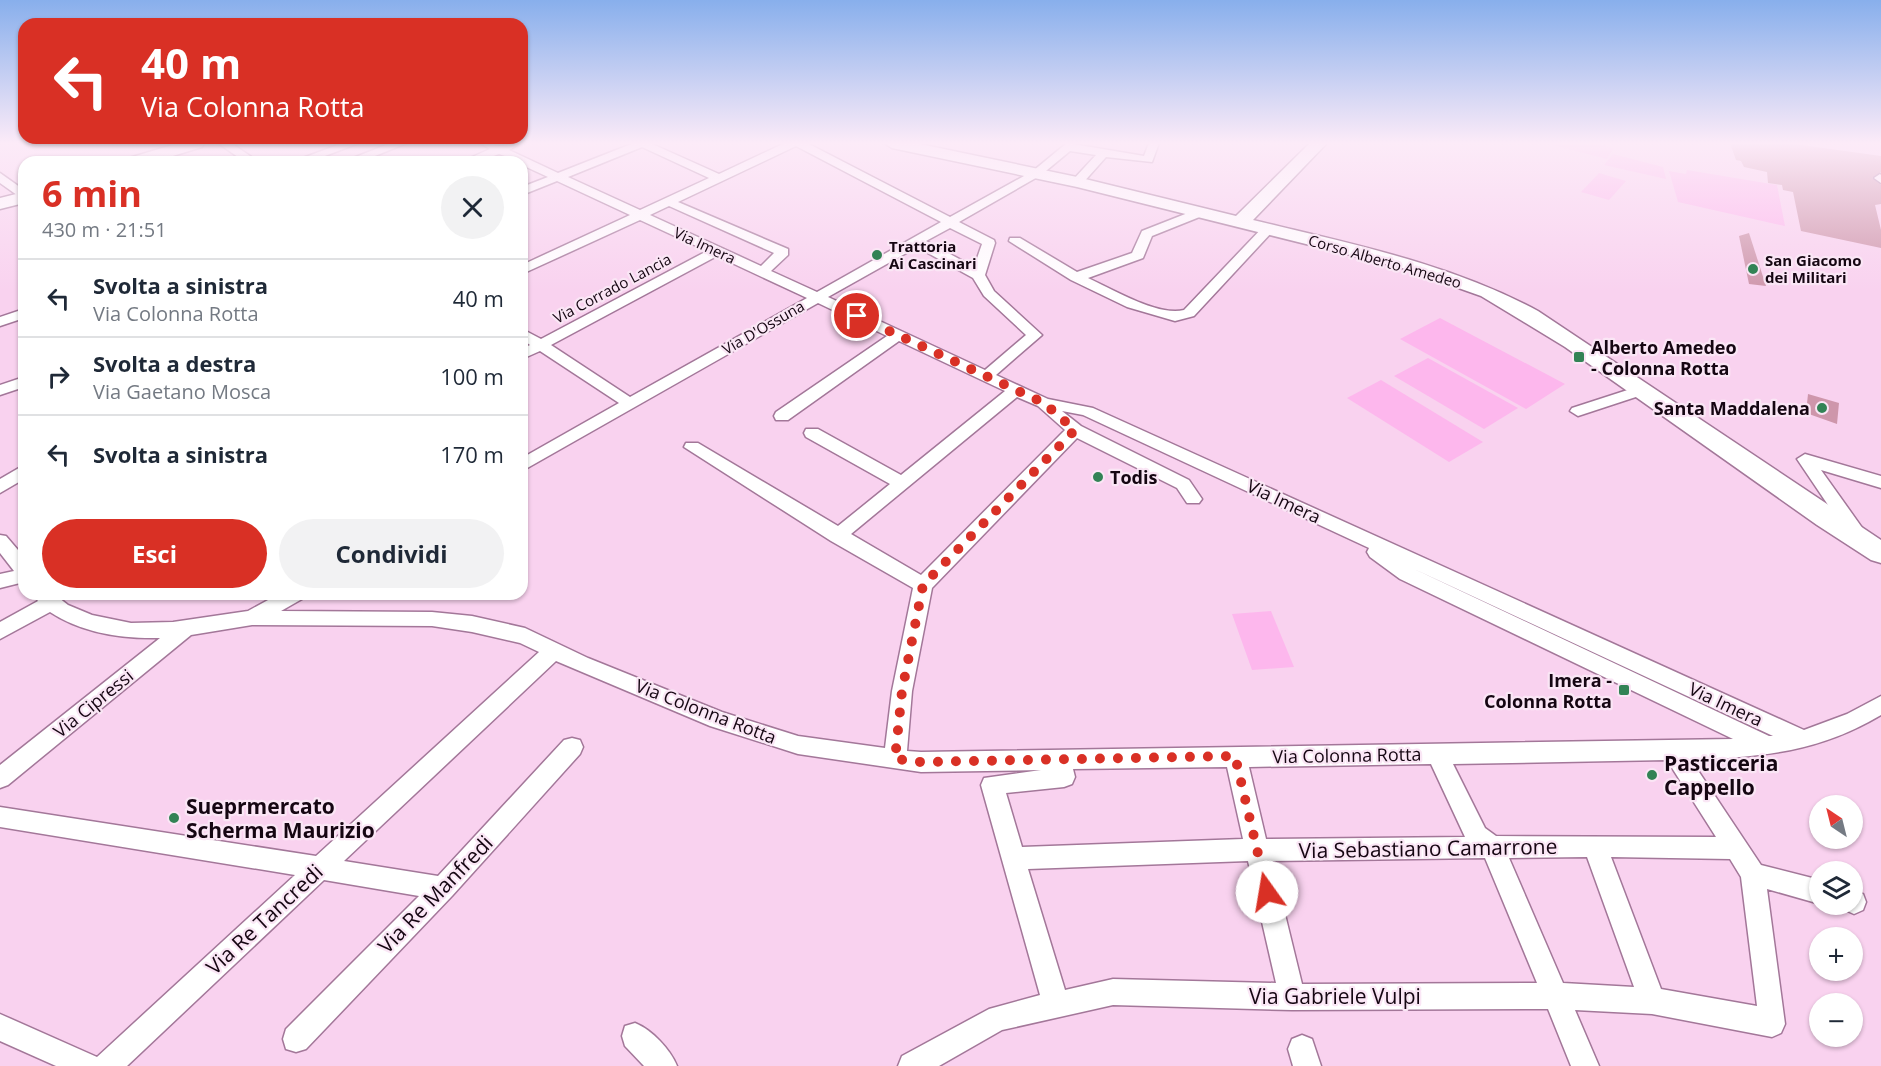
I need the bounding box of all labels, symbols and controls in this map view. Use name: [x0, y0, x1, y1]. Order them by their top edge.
text: 40 m: [141, 34, 241, 91]
icon: left: [42, 42, 120, 120]
text: Via Colonna Rotta: [141, 88, 365, 125]
text: 6 min: [42, 169, 142, 218]
button: close: [441, 176, 504, 239]
text: 430 m · 21:51: [42, 216, 167, 243]
street label: Via Imera: [671, 222, 739, 268]
street label: Corso Alberto Amedeo: [1306, 230, 1464, 292]
place label: Trattoria Ai Cascinari: [889, 236, 977, 273]
street label: Via Corrado Lancia: [550, 248, 674, 328]
marker: Trattoria Ai Cascinari: [870, 248, 884, 262]
place label: San Giacomo dei Militari: [1765, 250, 1862, 287]
marker: San Giacomo dei Militari: [1746, 262, 1760, 276]
text: Svolta a sinistra: [93, 270, 268, 300]
icon: left: [42, 282, 75, 315]
text: 40 m: [453, 283, 504, 313]
pin: [831, 290, 882, 341]
street label: Via D'Ossuna: [718, 295, 808, 359]
icon: arrive: [840, 299, 873, 332]
text: Via Colonna Rotta: [93, 300, 259, 327]
place label: Alberto Amedeo - Colonna Rotta: [1591, 335, 1737, 380]
text: Svolta a destra: [93, 348, 256, 378]
marker: Alberto Amedeo - Colonna Rotta: [1572, 350, 1586, 364]
icon: right: [42, 360, 75, 393]
text: 100 m: [440, 361, 504, 391]
text: Via Gaetano Mosca: [93, 378, 271, 405]
place label: Santa Maddalena: [1654, 396, 1810, 420]
marker: Santa Maddalena: [1815, 401, 1829, 415]
icon: left: [42, 438, 75, 471]
text: Svolta a sinistra: [93, 439, 268, 469]
text: 170 m: [440, 439, 504, 469]
place label: Todis: [1110, 465, 1157, 489]
marker: Todis: [1091, 470, 1105, 484]
street label: Via Imera: [1243, 473, 1325, 529]
button: Esci: [42, 519, 267, 588]
button: Condividi: [279, 519, 504, 588]
street label: Via Cipressi: [48, 663, 138, 743]
place label: Imera - Colonna Rotta: [1484, 668, 1612, 713]
street label: Via Colonna Rotta: [632, 673, 780, 749]
street label: Via Imera: [1685, 676, 1767, 732]
marker: Imera - Colonna Rotta: [1617, 683, 1631, 697]
street label: Via Colonna Rotta: [1272, 742, 1422, 768]
place label: Pasticceria Cappello: [1664, 749, 1778, 801]
marker: Pasticceria Cappello: [1645, 768, 1659, 782]
place label: Sueprmercato Scherma Maurizio: [186, 792, 375, 844]
north arrow: [1809, 795, 1863, 849]
map controls: [1809, 795, 1863, 1047]
marker: Sueprmercato Scherma Maurizio: [167, 811, 181, 825]
street label: Via Re Manfredi: [371, 829, 499, 959]
street label: Via Sebastiano Camarrone: [1298, 832, 1558, 864]
street label: Via Re Tancredi: [200, 858, 328, 980]
position arrow: [1235, 860, 1299, 924]
button: layers: [1809, 861, 1863, 915]
button: +: [1809, 927, 1863, 981]
street label: Via Gabriele Vulpi: [1249, 982, 1421, 1010]
button: −: [1809, 993, 1863, 1047]

